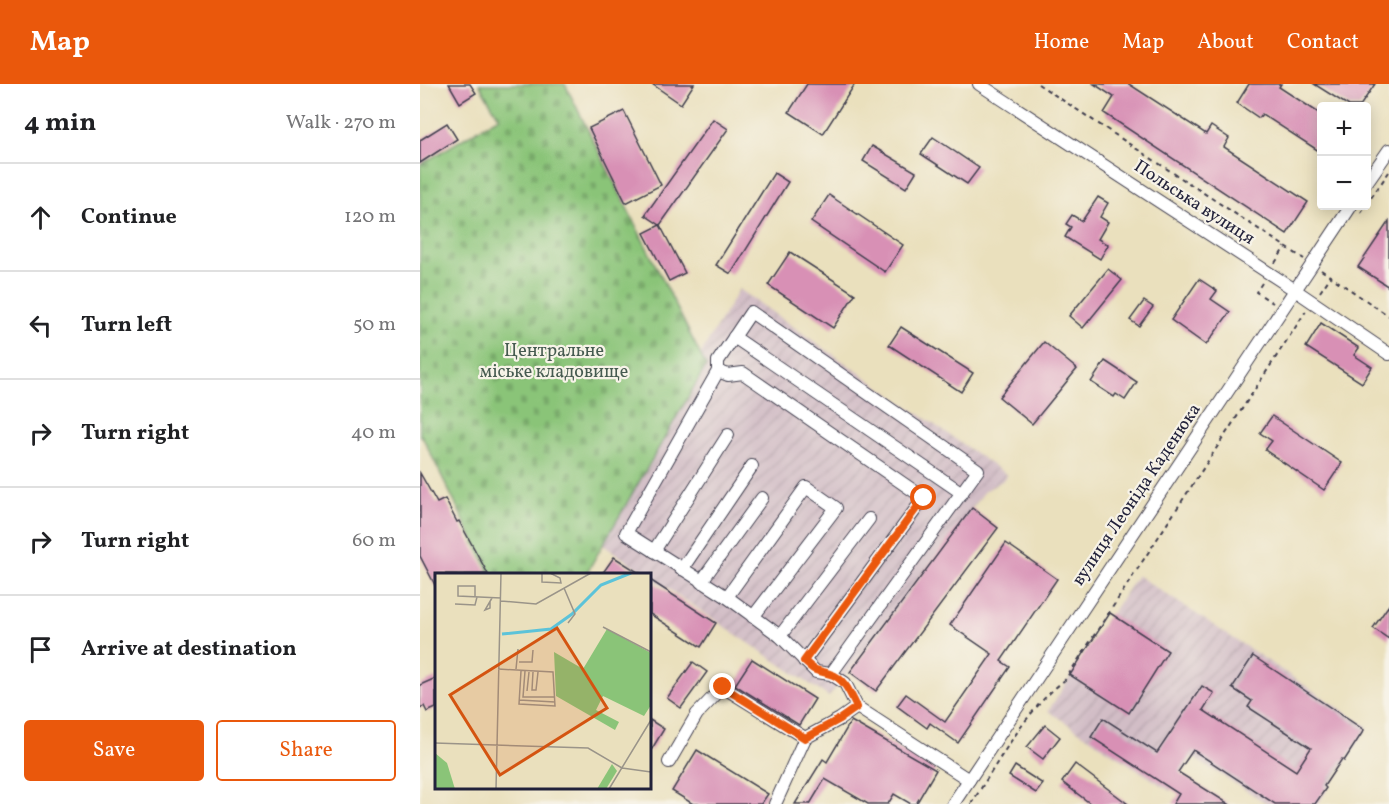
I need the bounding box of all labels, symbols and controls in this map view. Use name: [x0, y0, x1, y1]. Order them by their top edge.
text: Map: [30, 23, 90, 62]
text: Home: [1034, 28, 1089, 57]
text: Map: [1122, 28, 1164, 57]
text: About: [1197, 28, 1254, 57]
text: Contact: [1287, 28, 1359, 57]
map controls: [1317, 102, 1371, 210]
button: +: [1317, 102, 1371, 156]
text: 4 min: [24, 105, 96, 141]
text: Walk · 270 m: [286, 109, 396, 137]
street label: Польська вулиця: [1129, 155, 1259, 251]
button: −: [1317, 156, 1371, 210]
icon: ahead: [24, 201, 57, 234]
text: Continue: [81, 202, 177, 233]
text: 120 m: [344, 203, 396, 231]
icon: left: [24, 309, 57, 342]
text: Turn left: [81, 310, 172, 341]
text: 50 m: [353, 311, 396, 339]
park label: Центральне міське кладовище: [480, 339, 628, 385]
street label: вулиця Леоніда Каденюка: [1067, 399, 1207, 591]
icon: right: [24, 417, 57, 450]
text: Turn right: [81, 418, 189, 449]
text: 40 m: [351, 419, 396, 447]
route start: [910, 484, 936, 510]
icon: right: [24, 525, 57, 558]
text: Turn right: [81, 526, 189, 557]
text: 60 m: [352, 527, 396, 555]
inset map: [435, 573, 651, 789]
icon: arrive: [24, 633, 57, 666]
text: Arrive at destination: [81, 634, 297, 665]
route end: [709, 673, 735, 699]
button: Save: [24, 720, 204, 781]
button: Share: [216, 720, 396, 781]

